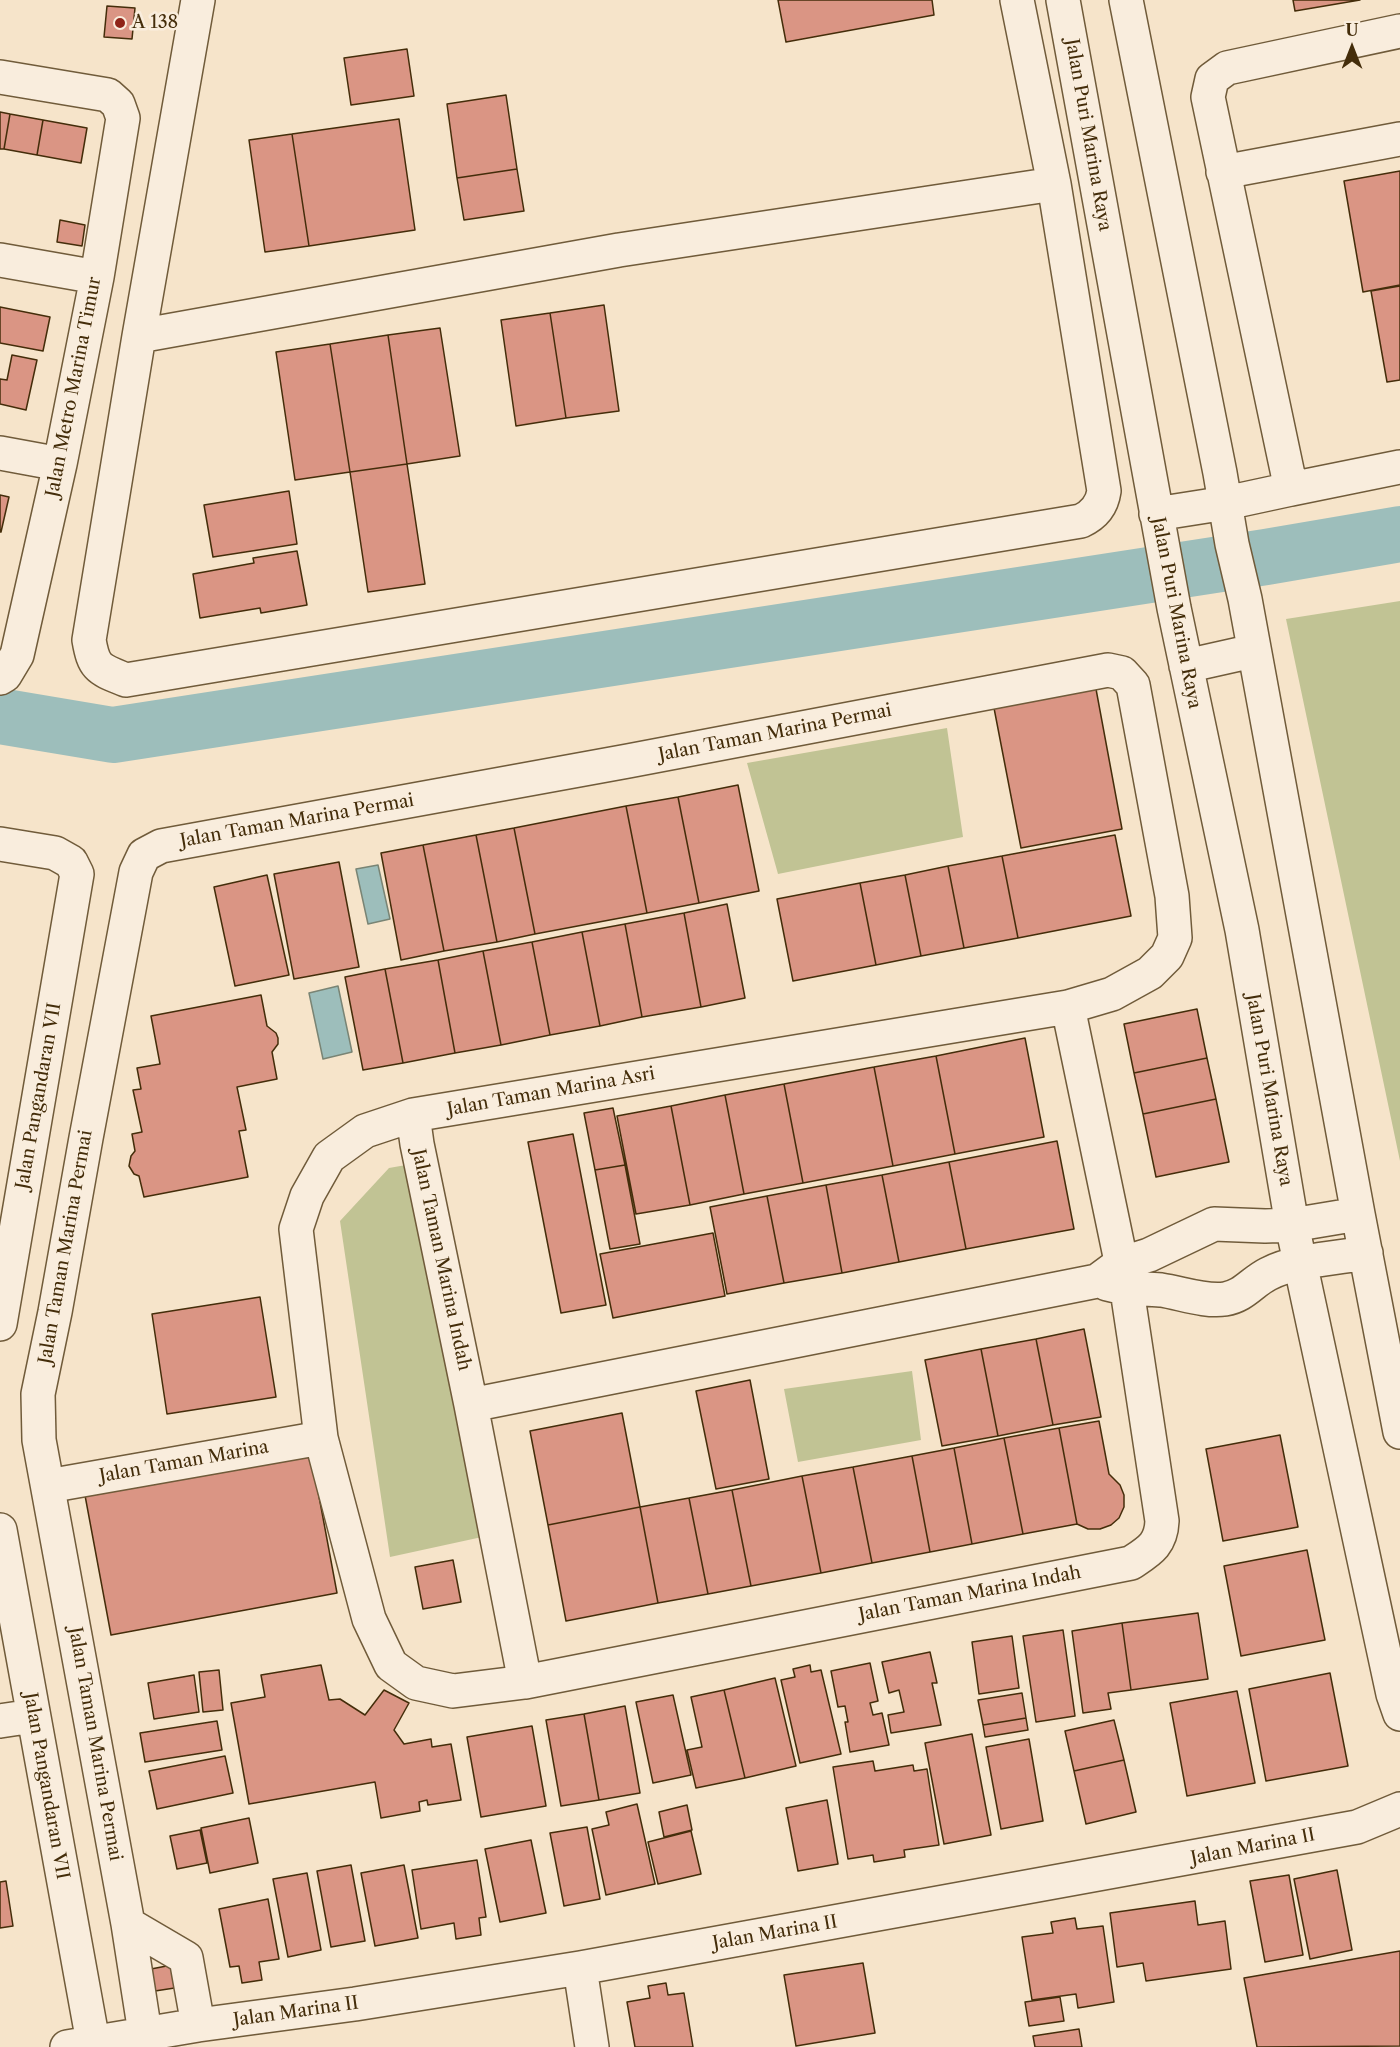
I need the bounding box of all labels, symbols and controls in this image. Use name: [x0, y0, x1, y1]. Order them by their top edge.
place label: A 138: [132, 12, 178, 34]
marker: A 138: [113, 16, 127, 30]
north arrow: [1322, 18, 1382, 78]
text: U: [1346, 20, 1359, 40]
street label: Jalan Puri Marina Raya: [1060, 37, 1116, 233]
street label: Jalan Metro Marina Timur: [42, 275, 106, 499]
street label: Jalan Puri Marina Raya: [1147, 515, 1205, 711]
street label: Jalan Taman Marina Permai: [657, 700, 893, 766]
street label: Jalan Taman Marina Permai: [178, 790, 416, 852]
street label: Jalan Puri Marina Raya: [1241, 992, 1297, 1188]
street label: Jalan Pangandaran VII: [12, 1001, 66, 1191]
street label: Jalan Taman Marina Asri: [445, 1063, 657, 1121]
street label: Jalan Taman Marina Permai: [35, 1128, 97, 1366]
street label: Jalan Taman Marina Indah: [407, 1147, 475, 1373]
street label: Jalan Taman Marina: [98, 1436, 270, 1488]
street label: Jalan Taman Marina Indah: [857, 1562, 1083, 1626]
street label: Jalan Taman Marina Permai: [64, 1625, 126, 1863]
street label: Jalan Pangandaran VII: [19, 1691, 73, 1881]
street label: Jalan Marina II: [1189, 1824, 1317, 1870]
street label: Jalan Marina II: [711, 1911, 839, 1955]
street label: Jalan Marina II: [232, 1993, 360, 2031]

